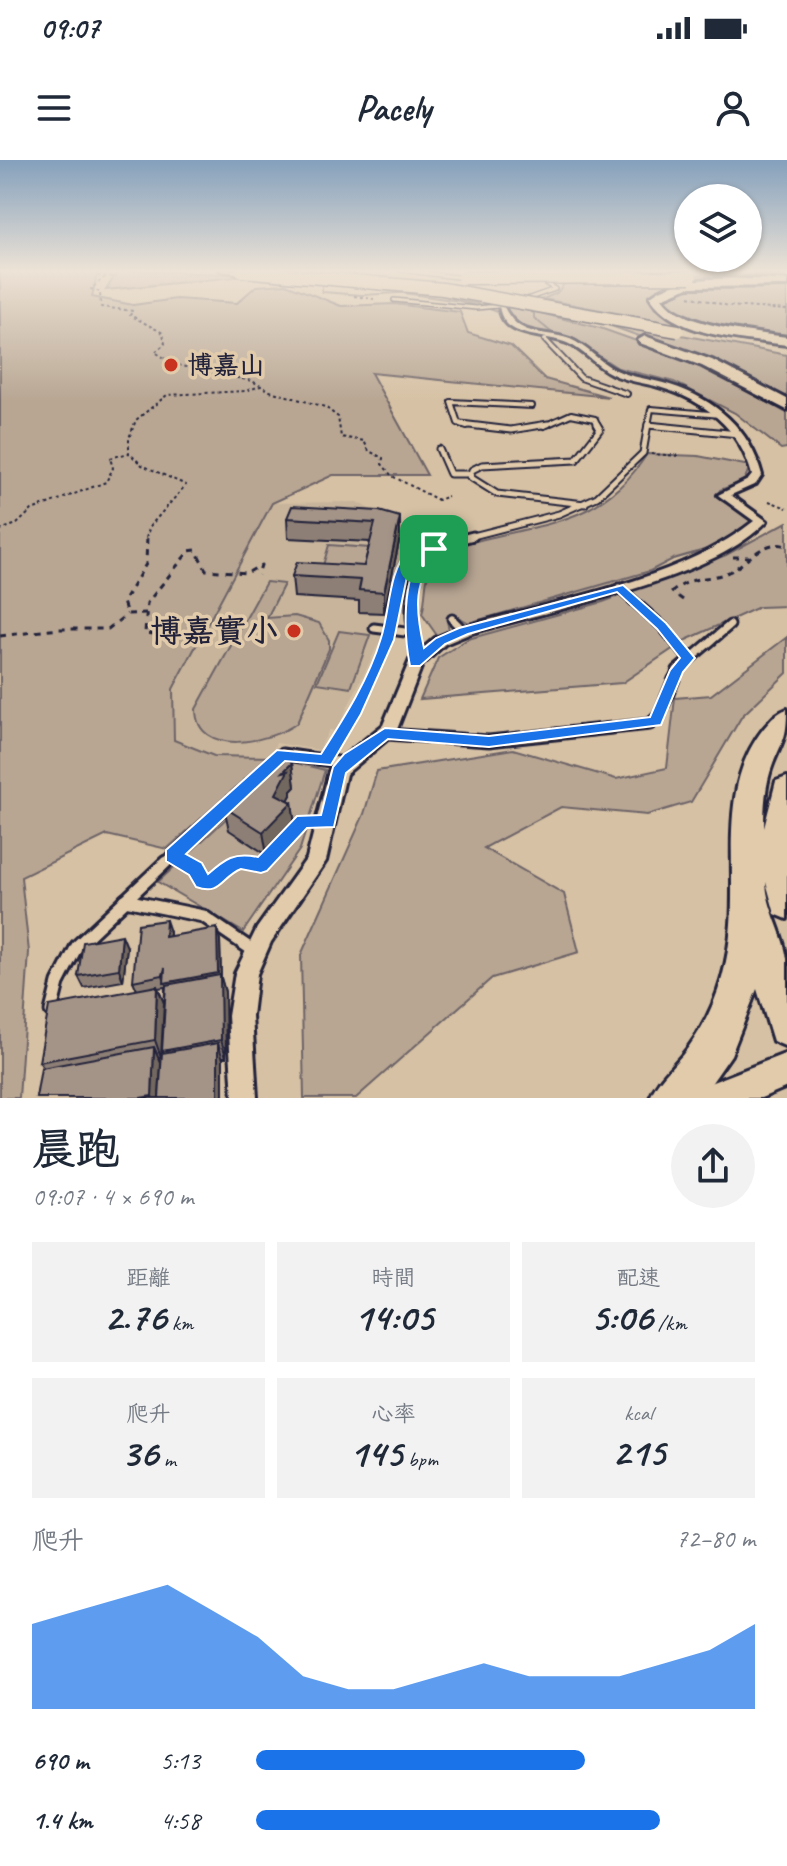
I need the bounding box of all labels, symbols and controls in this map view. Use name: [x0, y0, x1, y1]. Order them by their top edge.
text: 09:07: [40, 9, 99, 47]
text: Pacely: [356, 85, 431, 131]
icon: menu: [32, 86, 76, 130]
icon: person: [711, 86, 755, 130]
map controls: [674, 184, 762, 272]
button: layers: [674, 184, 762, 272]
place label: 博嘉山: [187, 349, 265, 382]
marker: 博嘉山: [162, 356, 180, 374]
pin: [400, 515, 468, 583]
icon: arrive: [412, 527, 456, 571]
place label: 博嘉實小: [150, 611, 278, 652]
marker: 博嘉實小: [285, 622, 303, 640]
text: 晨跑: [32, 1122, 120, 1177]
button: share: [671, 1124, 755, 1208]
text: 09:07 · 4 × 690 m: [32, 1180, 193, 1213]
text: 距離: [126, 1264, 171, 1292]
text: 時間: [371, 1264, 416, 1292]
text: 配速: [616, 1264, 661, 1292]
text: 2.76: [104, 1292, 166, 1342]
text: 14:05: [354, 1292, 433, 1342]
text: 5:06: [590, 1292, 653, 1342]
text: km: [166, 1309, 193, 1337]
text: /km: [653, 1309, 687, 1337]
text: kcal: [624, 1399, 653, 1427]
text: 爬升: [126, 1400, 171, 1428]
text: 心率: [371, 1400, 416, 1428]
text: 215: [612, 1427, 665, 1477]
text: 36: [121, 1428, 158, 1478]
text: 145: [349, 1428, 402, 1478]
text: m: [158, 1445, 176, 1473]
text: bpm: [402, 1445, 438, 1473]
text: 72–80 m: [676, 1522, 755, 1555]
text: 爬升: [32, 1524, 84, 1557]
text: 690 m: [32, 1744, 88, 1777]
text: 5:13: [160, 1744, 200, 1777]
text: 1.4 km: [32, 1804, 92, 1837]
text: 4:58: [160, 1804, 200, 1837]

